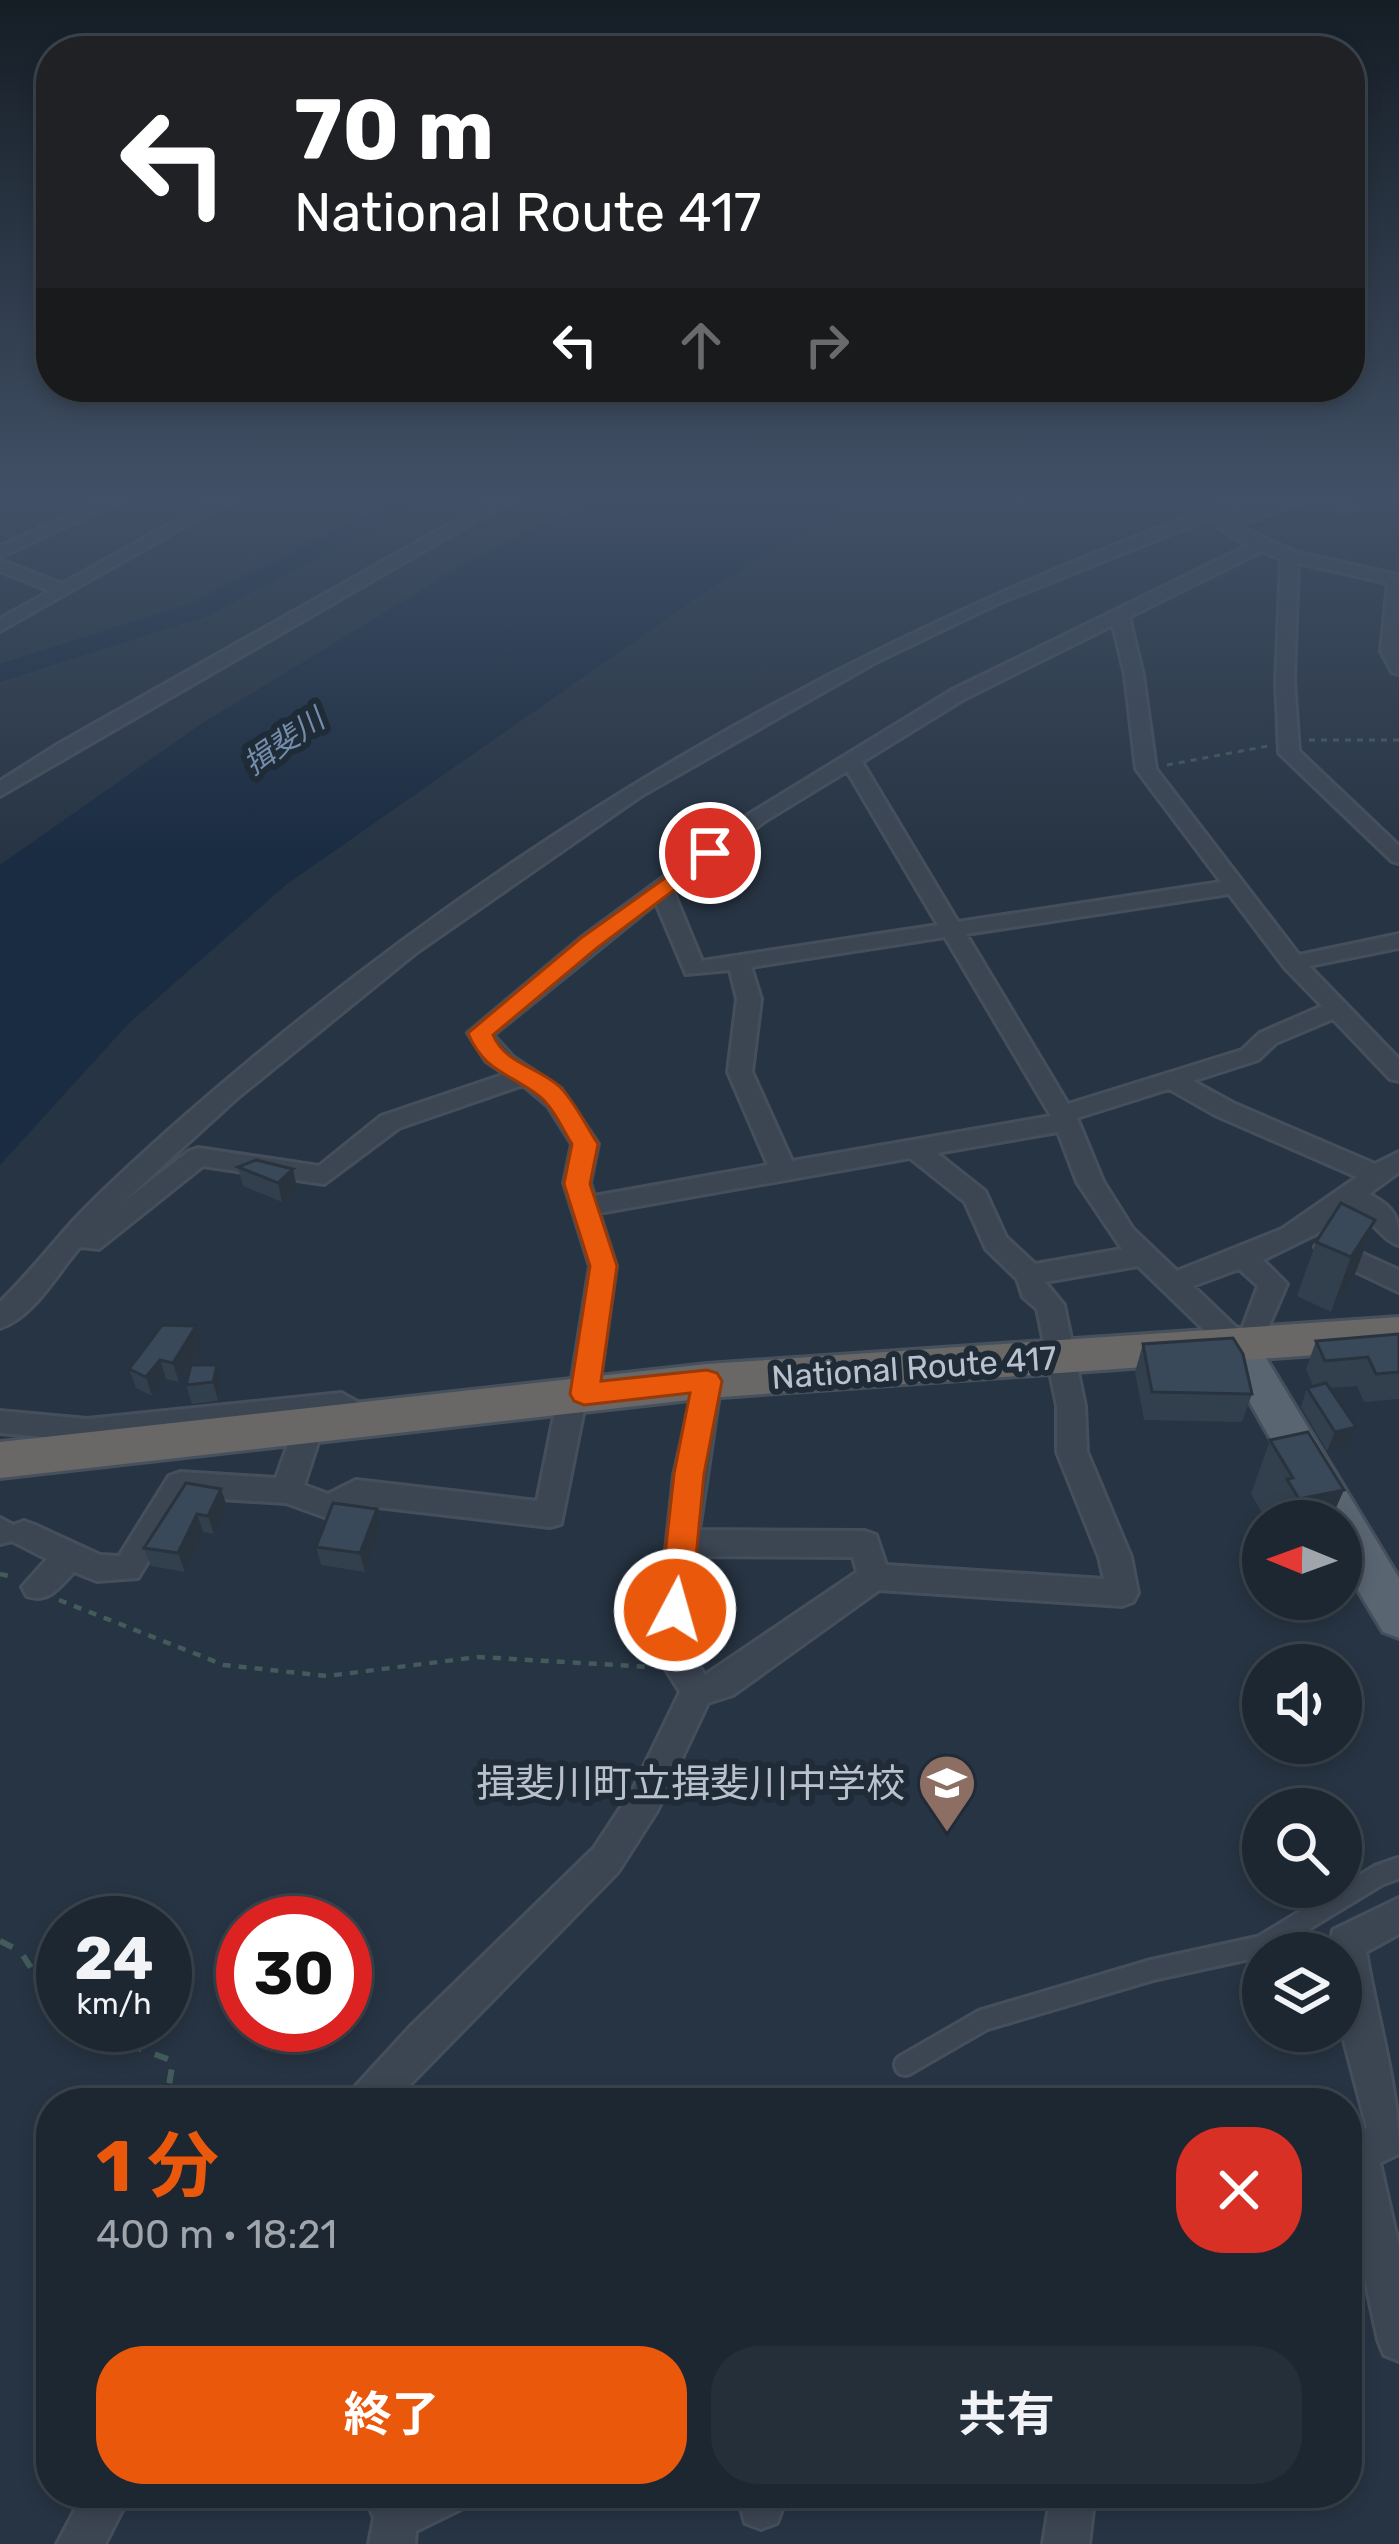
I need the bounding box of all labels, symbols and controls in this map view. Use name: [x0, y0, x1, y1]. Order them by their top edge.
text: 70 m: [294, 80, 494, 180]
icon: left: [96, 84, 252, 240]
text: National Route 417: [294, 181, 762, 245]
icon: left: [542, 312, 608, 378]
icon: ahead: [668, 312, 734, 378]
icon: right: [794, 312, 860, 378]
water label: 揖斐川: [237, 700, 334, 783]
pin: [659, 802, 761, 904]
icon: arrive: [677, 820, 743, 886]
street label: National Route 417: [770, 1338, 1058, 1397]
north arrow: [1242, 1500, 1362, 1620]
map controls: [1242, 1500, 1362, 2052]
position arrow: [612, 1547, 738, 1673]
button: sound: [1242, 1644, 1362, 1764]
school or university icon: 揖斐川町立揖斐川中学校: [916, 1752, 978, 1834]
place label: 揖斐川町立揖斐川中学校: [476, 1761, 905, 1807]
button: search: [1242, 1788, 1362, 1908]
speed limit sign: 30: [216, 1896, 372, 2052]
text: 24: [74, 1923, 154, 1994]
button: layers: [1242, 1932, 1362, 2052]
text: km/h: [77, 1986, 151, 2022]
text: 1 分: [96, 2124, 219, 2209]
button: close: [1176, 2127, 1302, 2253]
text: 400 m · 18:21: [96, 2212, 337, 2258]
button: 終了: [96, 2346, 687, 2484]
button: 共有: [711, 2346, 1302, 2484]

